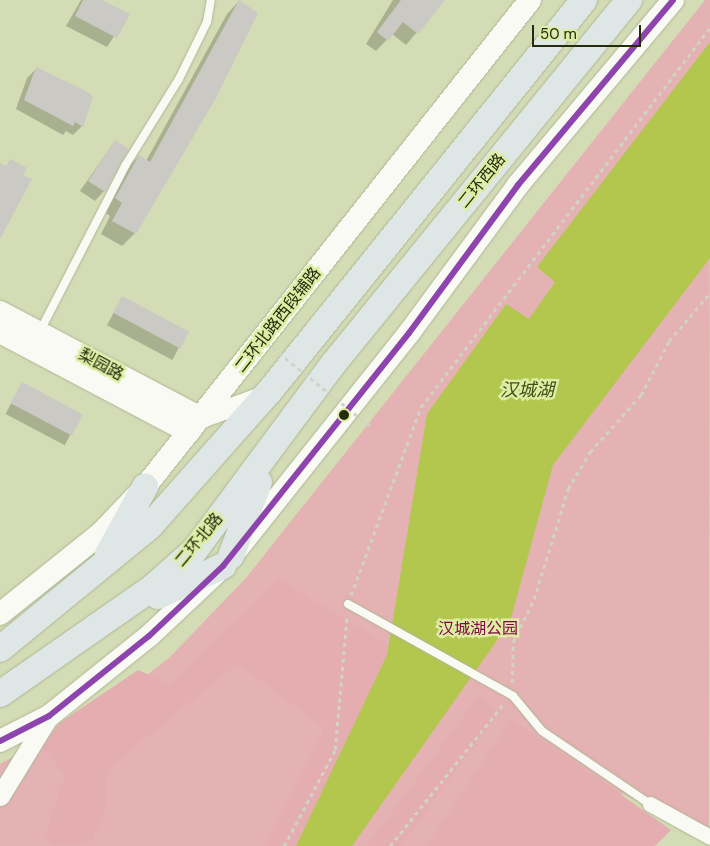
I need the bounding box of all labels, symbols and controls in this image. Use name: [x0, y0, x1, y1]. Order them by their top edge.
scale bar: [535, 15, 644, 47]
text: 50 m: [540, 24, 577, 44]
street label: 二环西路: [454, 150, 510, 212]
street label: 二环北路西段辅路: [231, 264, 325, 376]
street label: 梨园路: [75, 345, 127, 385]
water label: 汉城湖: [500, 379, 554, 401]
unlabelled marker: [339, 410, 349, 420]
street label: 二环北路: [171, 509, 227, 571]
park label: 汉城湖公园: [438, 619, 518, 639]

